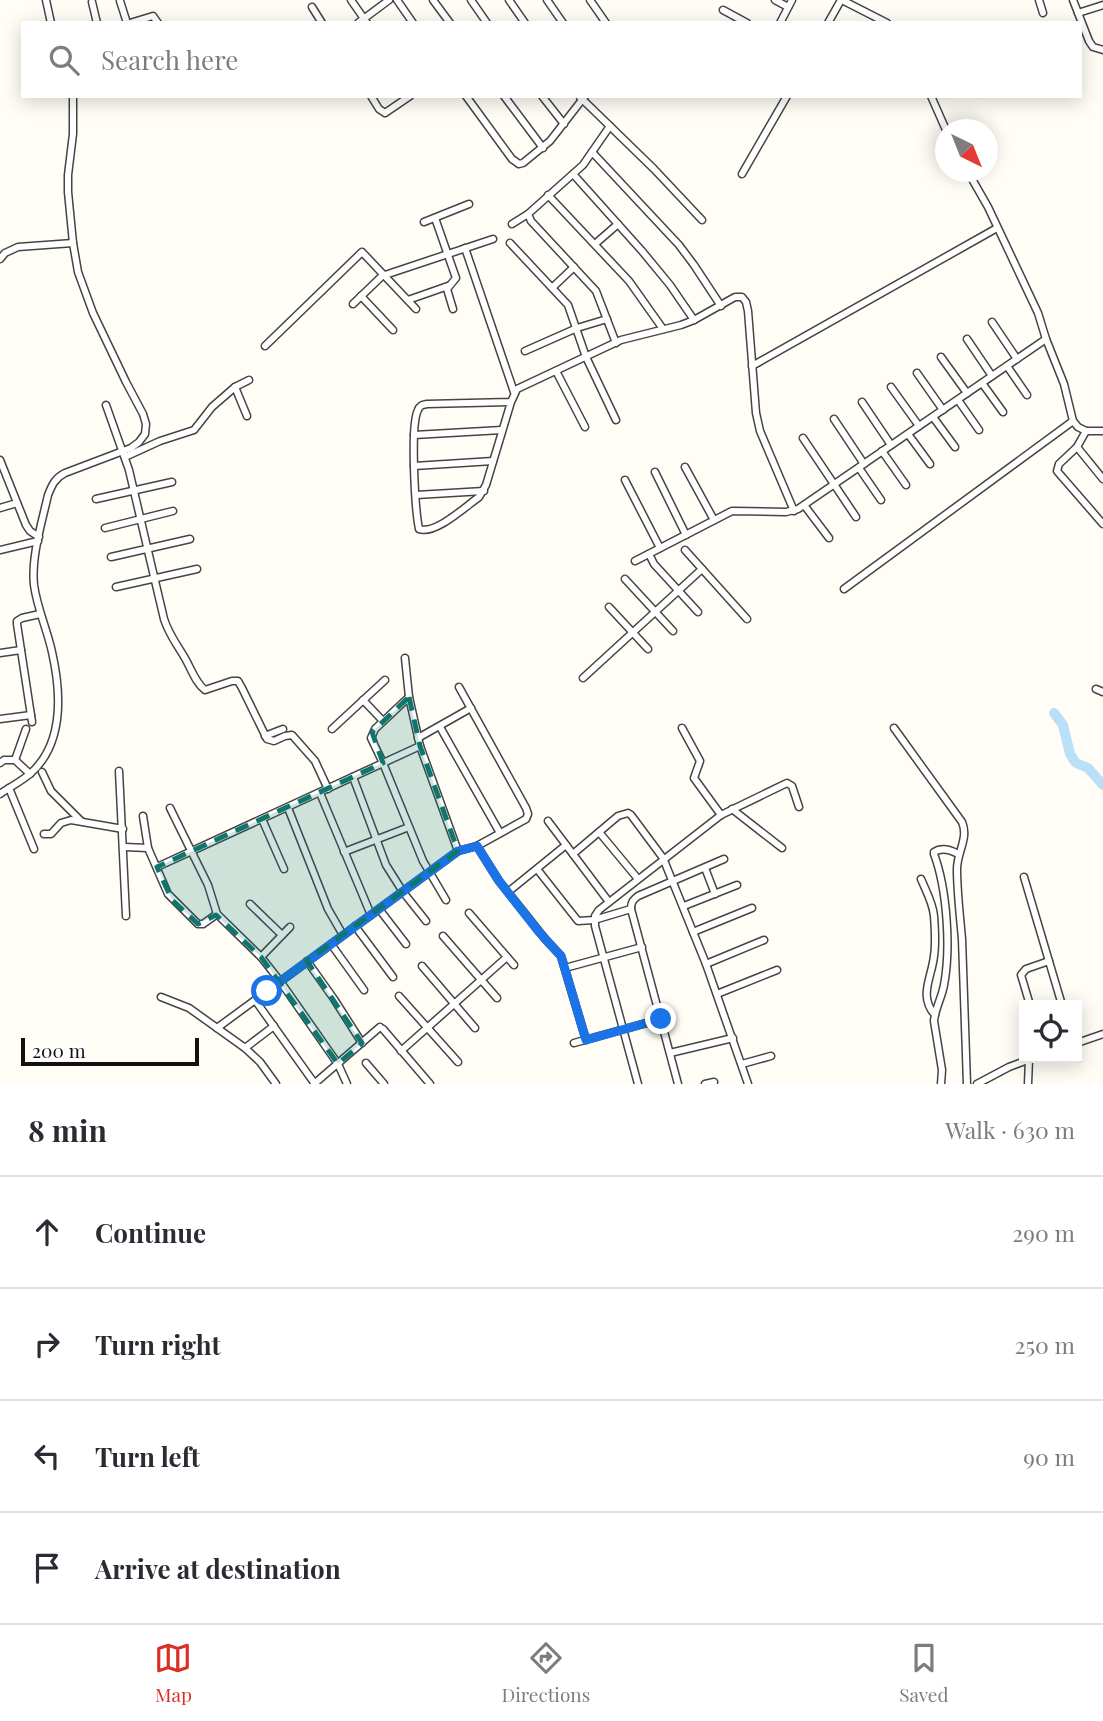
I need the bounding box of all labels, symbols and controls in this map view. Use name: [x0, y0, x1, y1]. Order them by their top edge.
search box: [21, 21, 1082, 98]
icon: search: [45, 41, 83, 79]
text: Search here: [101, 42, 238, 77]
north arrow: [935, 119, 998, 182]
route start: [251, 975, 282, 1006]
map controls: [1019, 1000, 1082, 1063]
button: locate: [1019, 1000, 1082, 1063]
route end: [645, 1003, 676, 1034]
scale bar: [21, 1035, 200, 1067]
text: 200 m: [32, 1037, 86, 1063]
text: 8 min: [28, 1110, 107, 1150]
text: Walk · 630 m: [945, 1114, 1075, 1145]
icon: ahead: [28, 1213, 66, 1251]
text: Continue: [95, 1215, 206, 1250]
text: 290 m: [1012, 1217, 1075, 1248]
icon: right: [28, 1325, 66, 1363]
text: Turn right: [95, 1327, 221, 1362]
text: 250 m: [1014, 1329, 1075, 1360]
icon: left: [28, 1437, 66, 1475]
text: Turn left: [95, 1439, 200, 1474]
text: 90 m: [1023, 1441, 1075, 1472]
icon: arrive: [28, 1549, 66, 1587]
text: Arrive at destination: [95, 1551, 341, 1586]
tab: Map: [154, 1639, 192, 1707]
tab: Directions: [501, 1639, 590, 1707]
tab: Saved: [899, 1639, 949, 1707]

